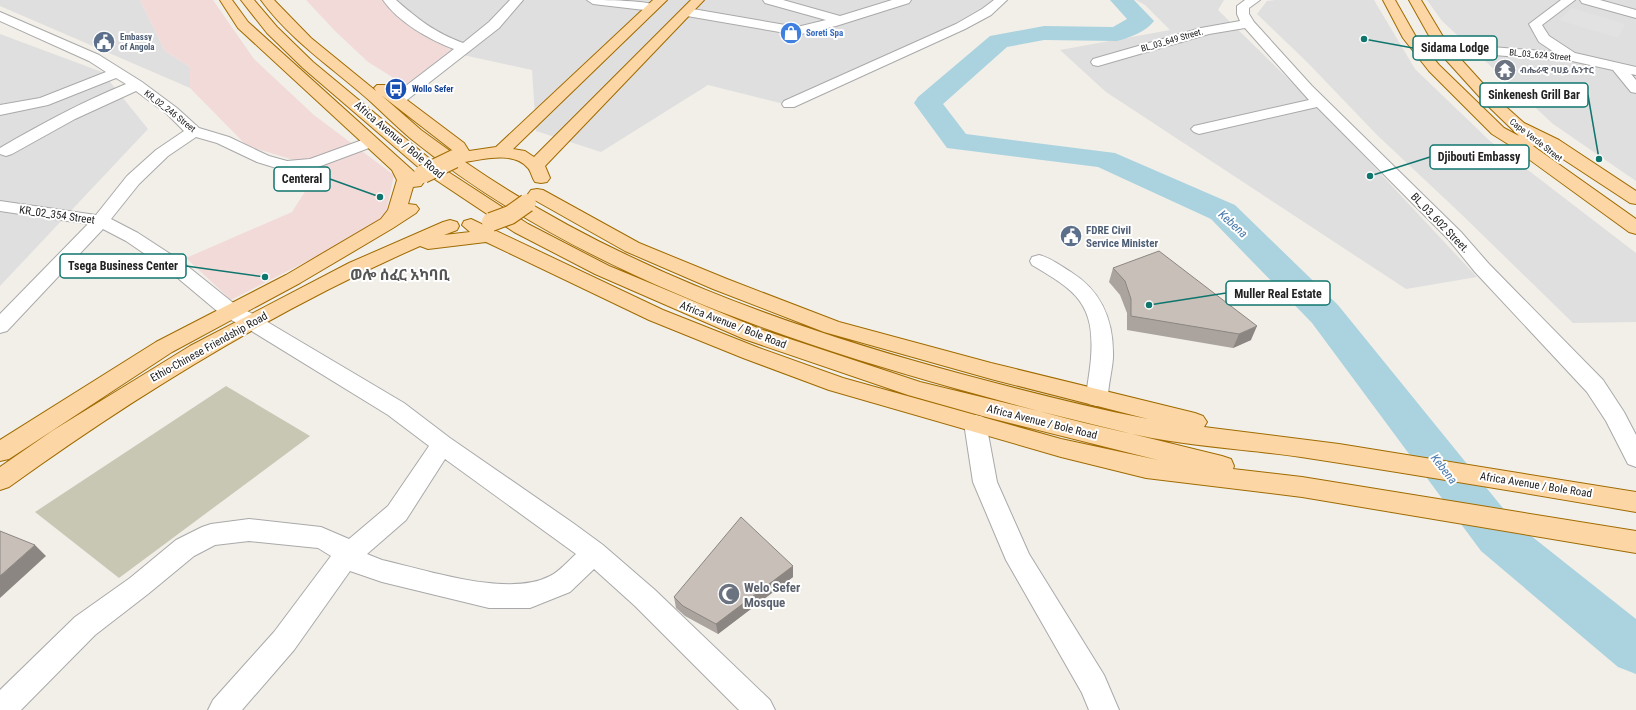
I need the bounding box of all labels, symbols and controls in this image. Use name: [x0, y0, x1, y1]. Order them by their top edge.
shop icon: Soreti Spa: [778, 20, 804, 46]
street label: BL_03_649 Street.: [1140, 26, 1204, 54]
place label: Soreti Spa: [806, 28, 843, 38]
public building icon: Embassy of Angola: [91, 29, 117, 55]
place label: Embassy of Angola: [120, 32, 155, 52]
callout: Sidama Lodge: [1413, 36, 1497, 60]
text: Sidama Lodge: [1421, 41, 1489, 55]
street label: BL_03_624 Street: [1509, 47, 1572, 63]
temple icon: ብሔራዊ ባሀይ ሴንተር: [1492, 57, 1518, 83]
place label: ብሔራዊ ባሀይ ሴንተር: [1520, 65, 1594, 75]
bus stop icon: Wollo Sefer: [383, 76, 409, 102]
callout: Sinkenesh Grill Bar: [1480, 83, 1588, 107]
place label: Wollo Sefer: [412, 84, 453, 94]
street label: KR_02_246 Street: [142, 88, 198, 134]
text: Sinkenesh Grill Bar: [1488, 88, 1580, 102]
street label: Africa Avenue / Bole Road: [351, 99, 447, 181]
street label: Cape Verde Street: [1508, 116, 1564, 164]
callout: Djibouti Embassy: [1430, 145, 1529, 169]
text: Djibouti Embassy: [1438, 150, 1521, 164]
callout: Centeral: [274, 167, 330, 191]
text: Centeral: [282, 172, 322, 186]
street label: BL_03_602 Street.: [1408, 190, 1472, 256]
street label: KR_02_354 Street: [18, 203, 96, 227]
water label: Kebena: [1216, 207, 1250, 241]
public building icon: FDRE Civil Service Minister: [1058, 223, 1084, 249]
place label: FDRE Civil Service Minister: [1086, 224, 1158, 250]
callout: Tsega Business Center: [60, 254, 186, 278]
text: Tsega Business Center: [68, 259, 178, 273]
district label: ወሎ ሰፈር አካባቢ: [350, 266, 450, 284]
callout: Muller Real Estate: [1226, 281, 1330, 305]
text: Muller Real Estate: [1234, 287, 1322, 301]
street label: Africa Avenue / Bole Road: [678, 299, 788, 351]
street label: Ethio-Chinese Friendship Road: [148, 309, 270, 385]
street label: Africa Avenue / Bole Road: [986, 402, 1098, 442]
water label: Kebena: [1428, 451, 1460, 487]
street label: Africa Avenue / Bole Road: [1479, 470, 1593, 500]
place label: Welo Sefer Mosque: [744, 580, 801, 610]
mosque icon: Welo Sefer Mosque: [716, 581, 742, 607]

